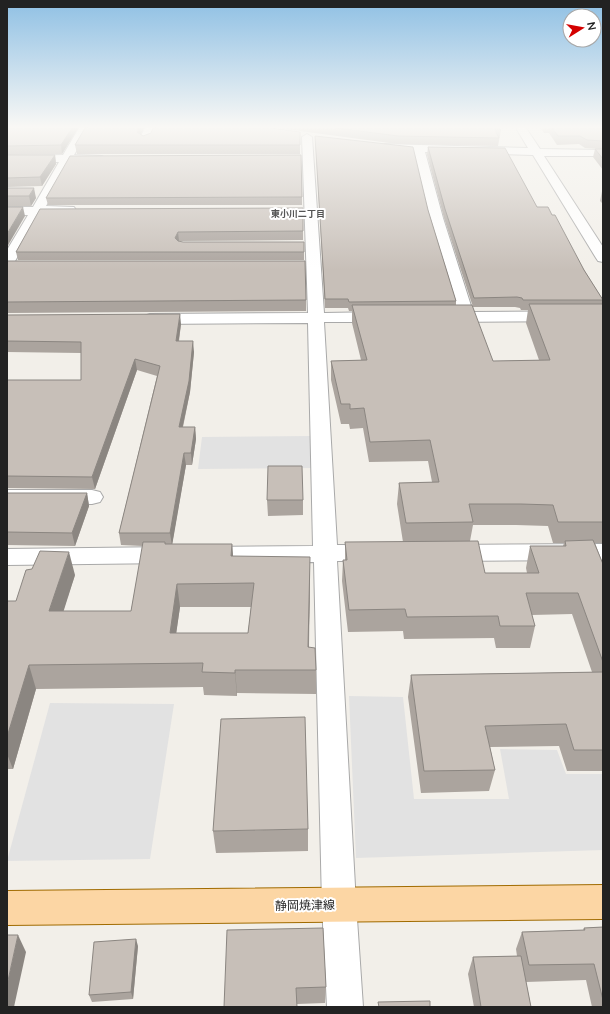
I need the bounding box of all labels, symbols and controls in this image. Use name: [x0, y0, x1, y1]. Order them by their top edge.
north arrow: [562, 8, 602, 48]
text: N: [584, 21, 599, 32]
district label: 東小川二丁目: [271, 208, 325, 219]
street label: 静岡焼津線: [275, 897, 335, 913]

